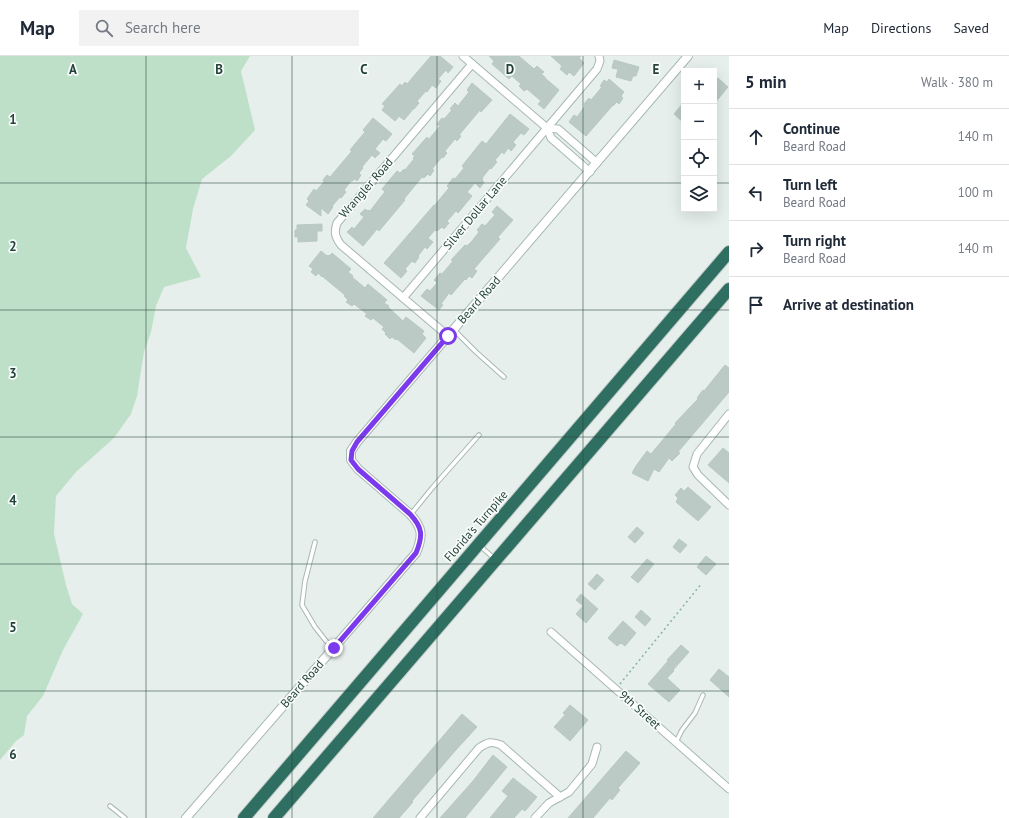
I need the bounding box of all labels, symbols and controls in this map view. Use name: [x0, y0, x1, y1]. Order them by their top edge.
search box: [79, 10, 359, 46]
text: Map: [20, 16, 55, 40]
icon: search: [93, 17, 115, 39]
text: Search here: [125, 18, 201, 37]
text: Map: [823, 19, 849, 37]
text: Directions: [871, 19, 931, 37]
text: Saved: [953, 19, 989, 37]
text: A: [69, 61, 77, 78]
text: B: [215, 61, 223, 78]
text: C: [360, 61, 368, 78]
text: D: [506, 61, 514, 78]
text: E: [653, 61, 660, 78]
map controls: [681, 68, 717, 212]
button: +: [681, 68, 717, 104]
text: 5 min: [745, 71, 786, 93]
text: Walk · 380 m: [921, 74, 993, 91]
button: −: [681, 104, 717, 140]
text: 1: [9, 111, 17, 128]
text: Continue: [783, 119, 840, 138]
icon: ahead: [745, 126, 767, 148]
text: 140 m: [958, 128, 993, 145]
text: Beard Road: [783, 138, 846, 155]
button: locate: [681, 140, 717, 176]
street label: Wrangler Road: [335, 155, 396, 221]
street label: Silver Dollar Lane: [440, 173, 510, 252]
text: Turn left: [783, 175, 837, 194]
button: layers: [681, 176, 717, 212]
icon: left: [745, 182, 767, 204]
text: 100 m: [958, 184, 993, 201]
text: Beard Road: [783, 194, 846, 211]
text: Turn right: [783, 231, 846, 250]
text: 2: [9, 238, 17, 255]
icon: right: [745, 238, 767, 260]
text: 140 m: [958, 240, 993, 257]
text: Beard Road: [783, 250, 846, 267]
street label: Beard Road: [454, 273, 503, 327]
icon: arrive: [745, 294, 767, 316]
text: Arrive at destination: [783, 295, 914, 314]
route start: [439, 327, 457, 345]
text: 3: [9, 365, 17, 382]
street label: Florida's Turnpike: [441, 487, 511, 564]
text: 4: [9, 492, 17, 509]
text: 5: [9, 619, 17, 636]
route end: [325, 639, 343, 657]
street label: Beard Road: [277, 657, 326, 711]
street label: 9th Street: [616, 687, 664, 732]
text: 6: [9, 746, 17, 763]

